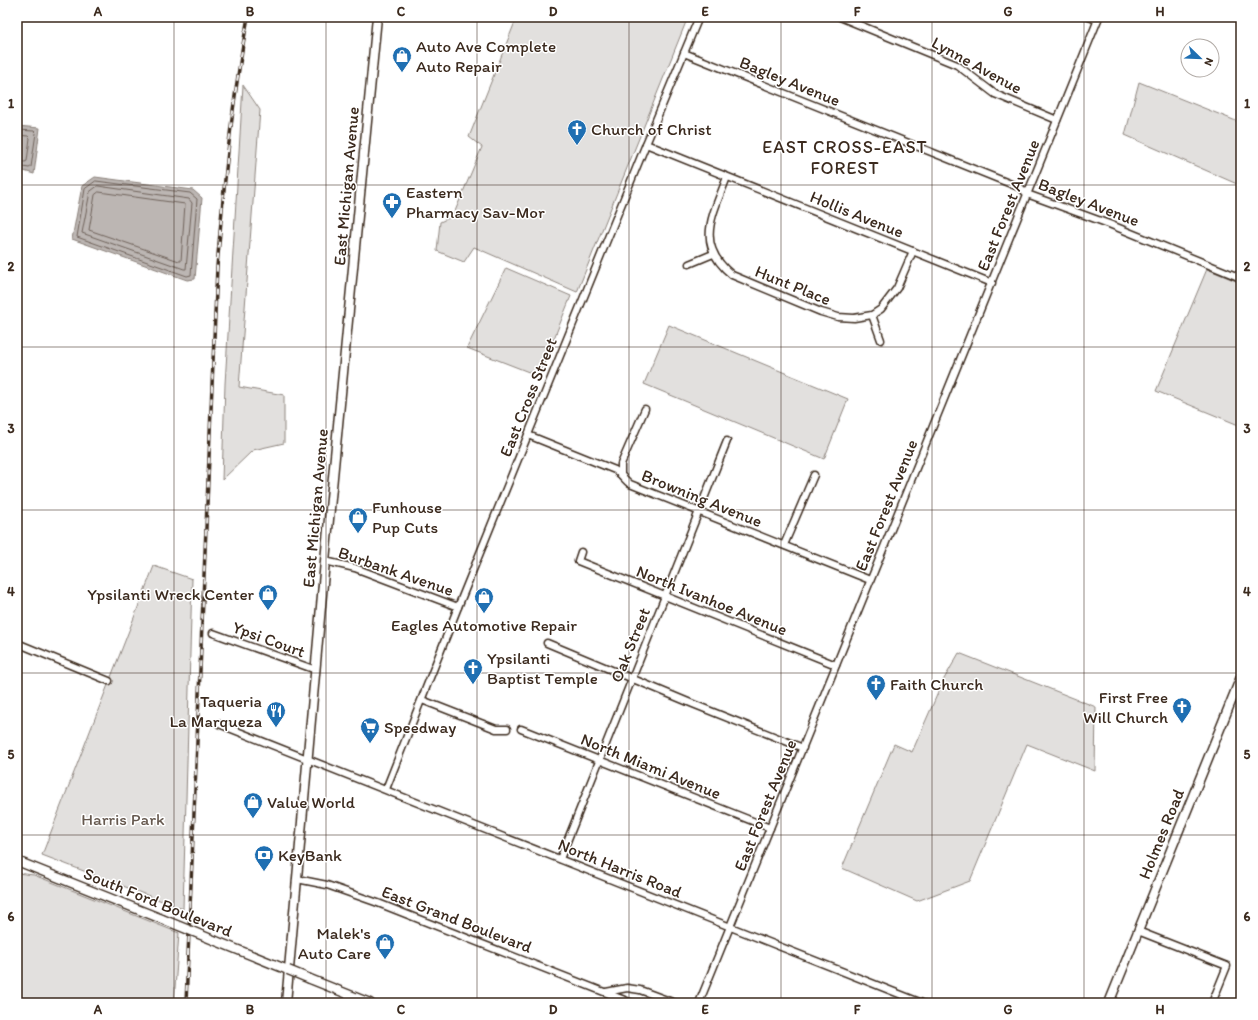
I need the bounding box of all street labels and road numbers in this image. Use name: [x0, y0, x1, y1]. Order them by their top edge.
street label: Lynne Avenue: [928, 32, 1026, 98]
street label: Bagley Avenue: [737, 52, 843, 110]
street label: East Michigan Avenue: [329, 106, 363, 266]
street label: East Forest Avenue: [973, 136, 1043, 274]
street label: Bagley Avenue: [1036, 174, 1142, 230]
street label: Hollis Avenue: [807, 186, 907, 242]
street label: Hunt Place: [752, 261, 834, 309]
street label: East Cross Street: [495, 334, 561, 459]
street label: East Michigan Avenue: [298, 428, 332, 588]
street label: East Forest Avenue: [851, 436, 921, 574]
street label: Browning Avenue: [639, 465, 765, 531]
street label: Burbank Avenue: [336, 542, 456, 600]
street label: North Ivanhoe Avenue: [634, 561, 790, 639]
street label: Oak Street: [606, 605, 654, 685]
street label: Ypsi Court: [230, 617, 308, 661]
street label: North Miami Avenue: [578, 729, 724, 803]
street label: East Forest Avenue: [730, 736, 800, 874]
street label: Holmes Road: [1134, 785, 1188, 882]
street label: North Harris Road: [555, 834, 685, 902]
street label: South Ford Boulevard: [81, 863, 235, 941]
street label: East Grand Boulevard: [379, 881, 536, 957]

